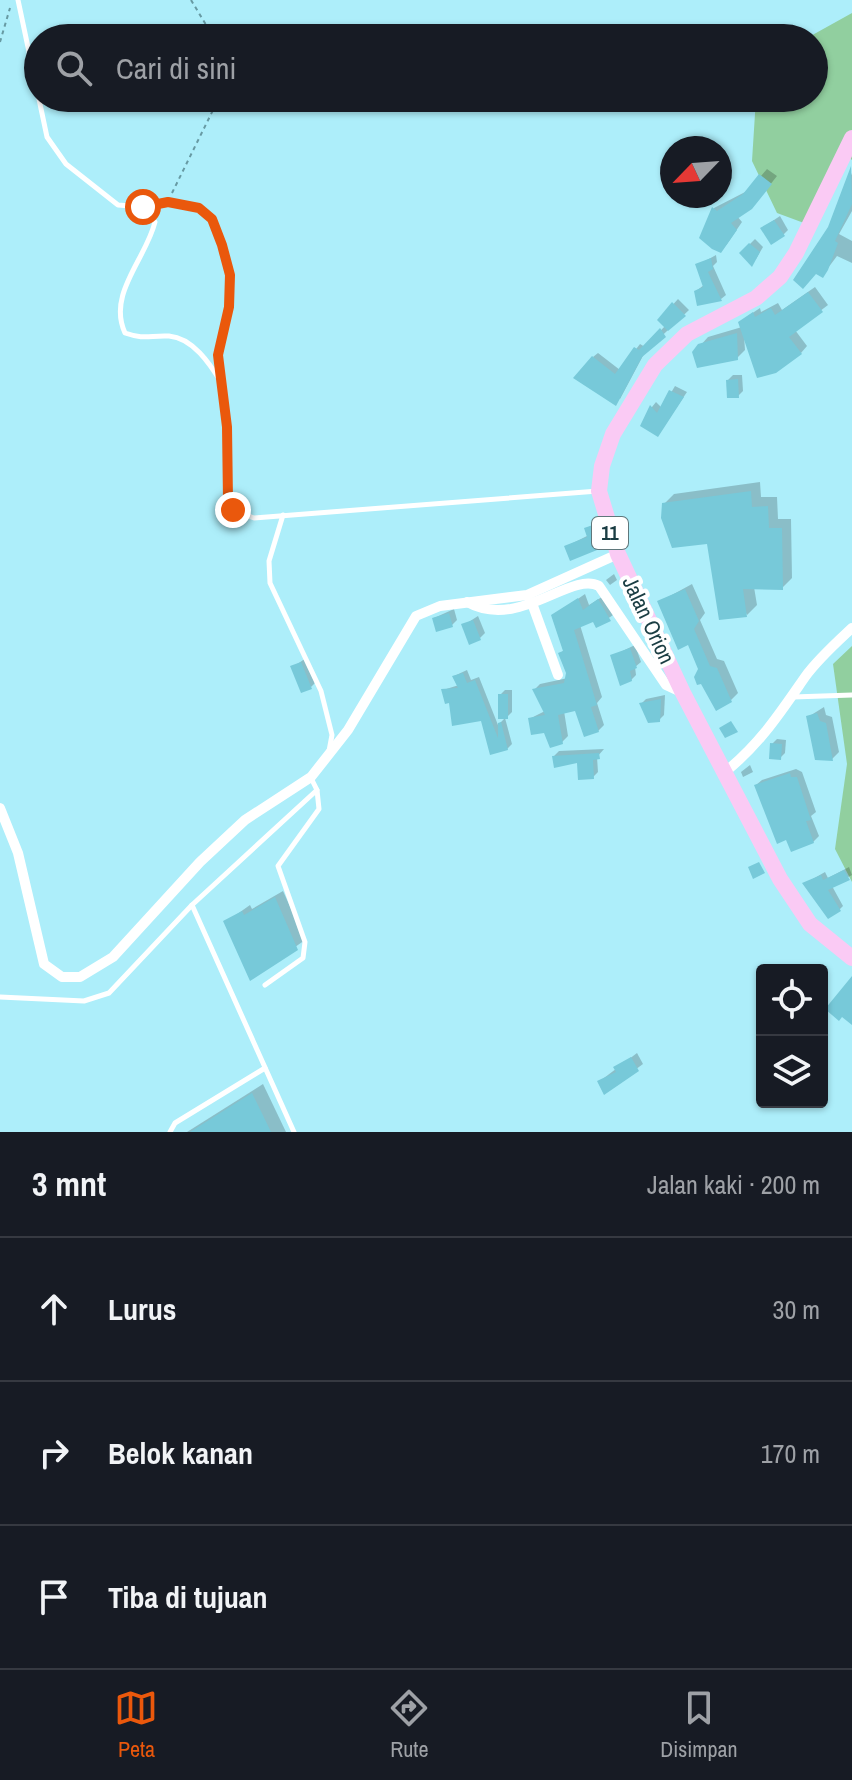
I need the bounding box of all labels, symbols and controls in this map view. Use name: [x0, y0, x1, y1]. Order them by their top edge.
search box: [24, 24, 828, 112]
icon: search: [52, 46, 96, 90]
text: Cari di sini: [116, 48, 236, 88]
north arrow: [660, 136, 732, 208]
route start: [125, 189, 161, 225]
route end: [215, 492, 251, 528]
road number: 11: [592, 517, 628, 549]
street label: Jalan Orion: [616, 571, 682, 669]
map controls: [756, 964, 828, 1108]
button: locate: [756, 964, 828, 1036]
button: layers: [756, 1036, 828, 1108]
text: 3 mnt: [32, 1161, 106, 1207]
text: Jalan kaki · 200 m: [647, 1167, 820, 1202]
icon: ahead: [32, 1287, 76, 1331]
text: Lurus: [108, 1289, 176, 1329]
text: 30 m: [773, 1292, 820, 1327]
icon: right: [32, 1431, 76, 1475]
text: Belok kanan: [108, 1433, 253, 1473]
text: 170 m: [761, 1436, 820, 1471]
icon: arrive: [32, 1575, 76, 1619]
text: Tiba di tujuan: [108, 1577, 268, 1617]
tab: Peta: [114, 1686, 158, 1764]
tab: Rute: [387, 1686, 431, 1764]
tab: Disimpan: [660, 1686, 738, 1764]

